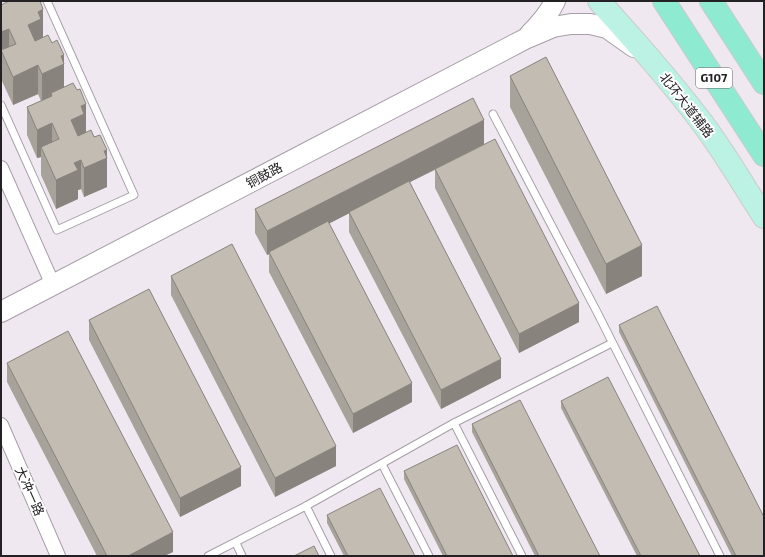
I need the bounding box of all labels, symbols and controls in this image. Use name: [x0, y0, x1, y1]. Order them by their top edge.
road number: G107: [696, 68, 732, 88]
street label: 北环大道辅路: [657, 69, 717, 141]
street label: 铜鼓路: [243, 159, 285, 191]
street label: 大冲一路: [12, 464, 48, 518]

